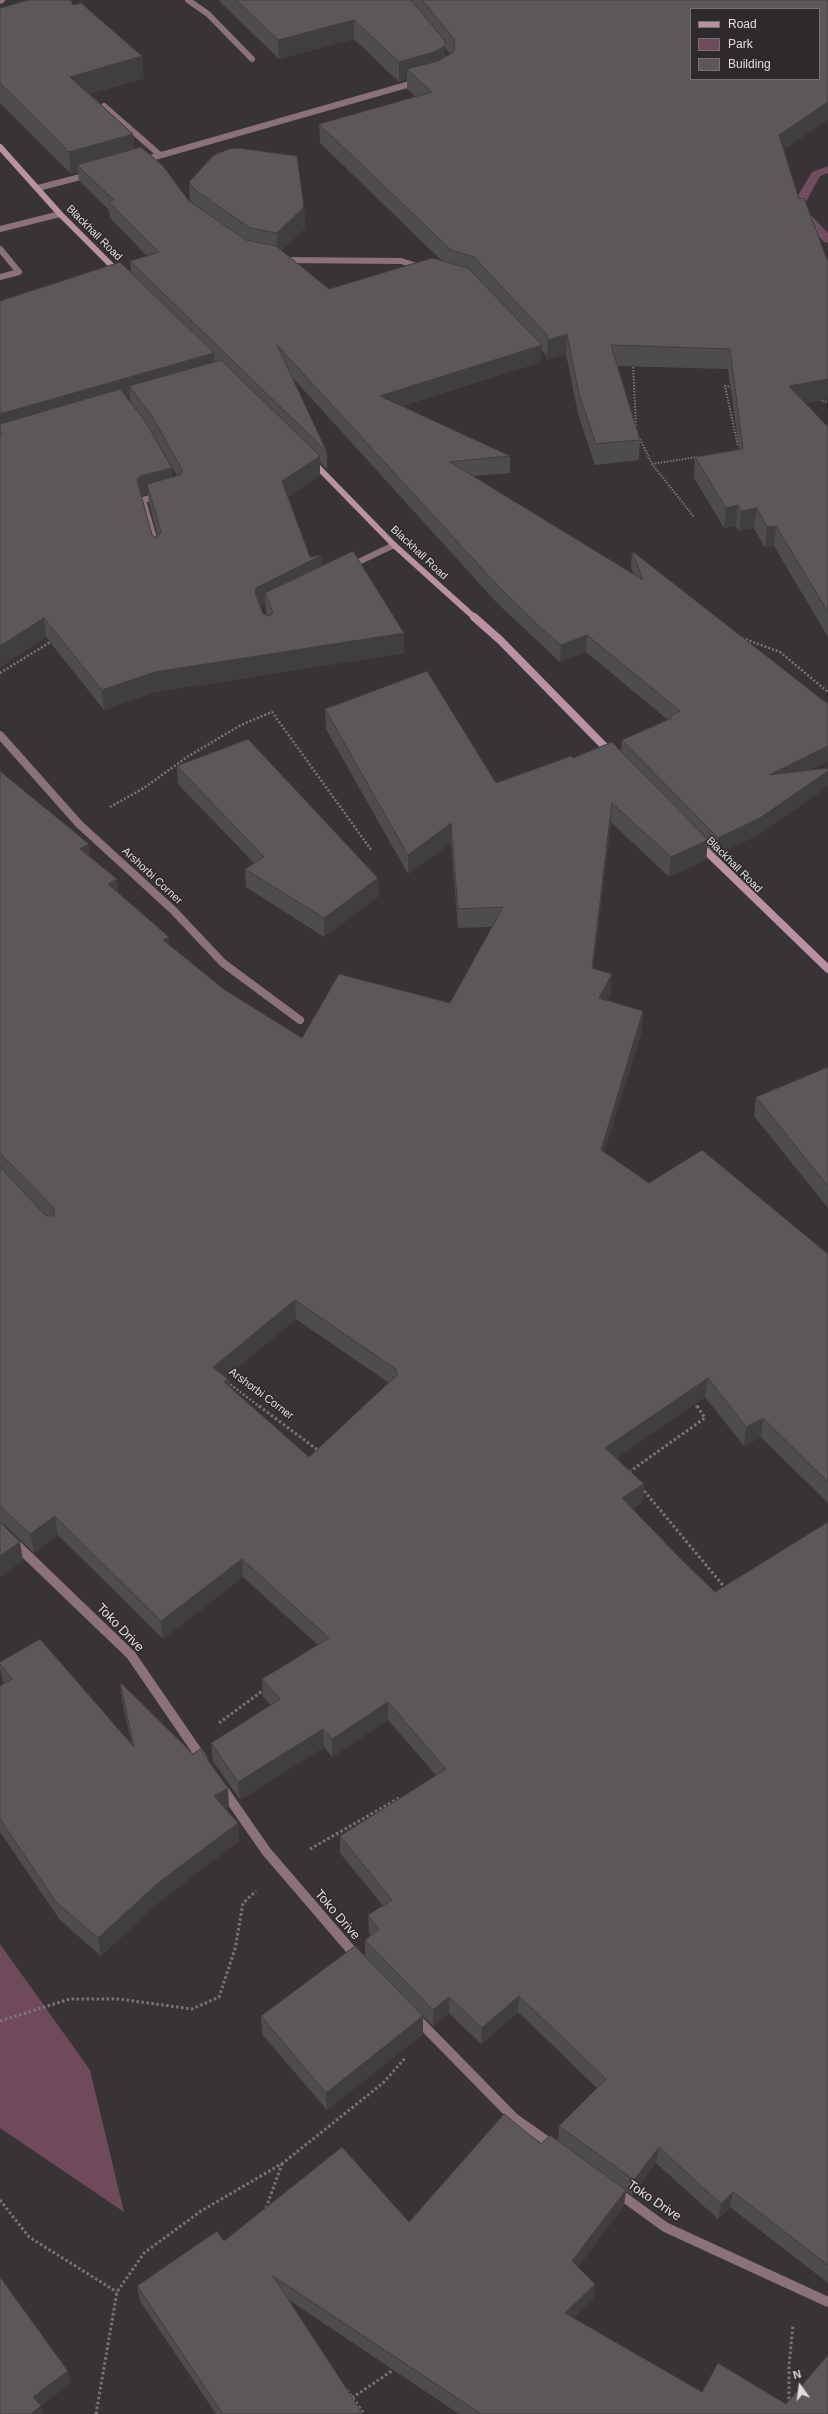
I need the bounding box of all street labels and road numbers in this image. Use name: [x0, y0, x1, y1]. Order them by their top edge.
street label: Blackhall Road: [63, 202, 125, 264]
street label: Blackhall Road: [388, 523, 450, 583]
street label: Blackhall Road: [703, 834, 765, 896]
street label: Arshorbi Corner: [119, 845, 185, 907]
street label: Arshorbi Corner: [226, 1365, 296, 1423]
street label: Toko Drive: [93, 1600, 147, 1656]
street label: Toko Drive: [311, 1887, 363, 1943]
street label: Toko Drive: [624, 2177, 684, 2225]

